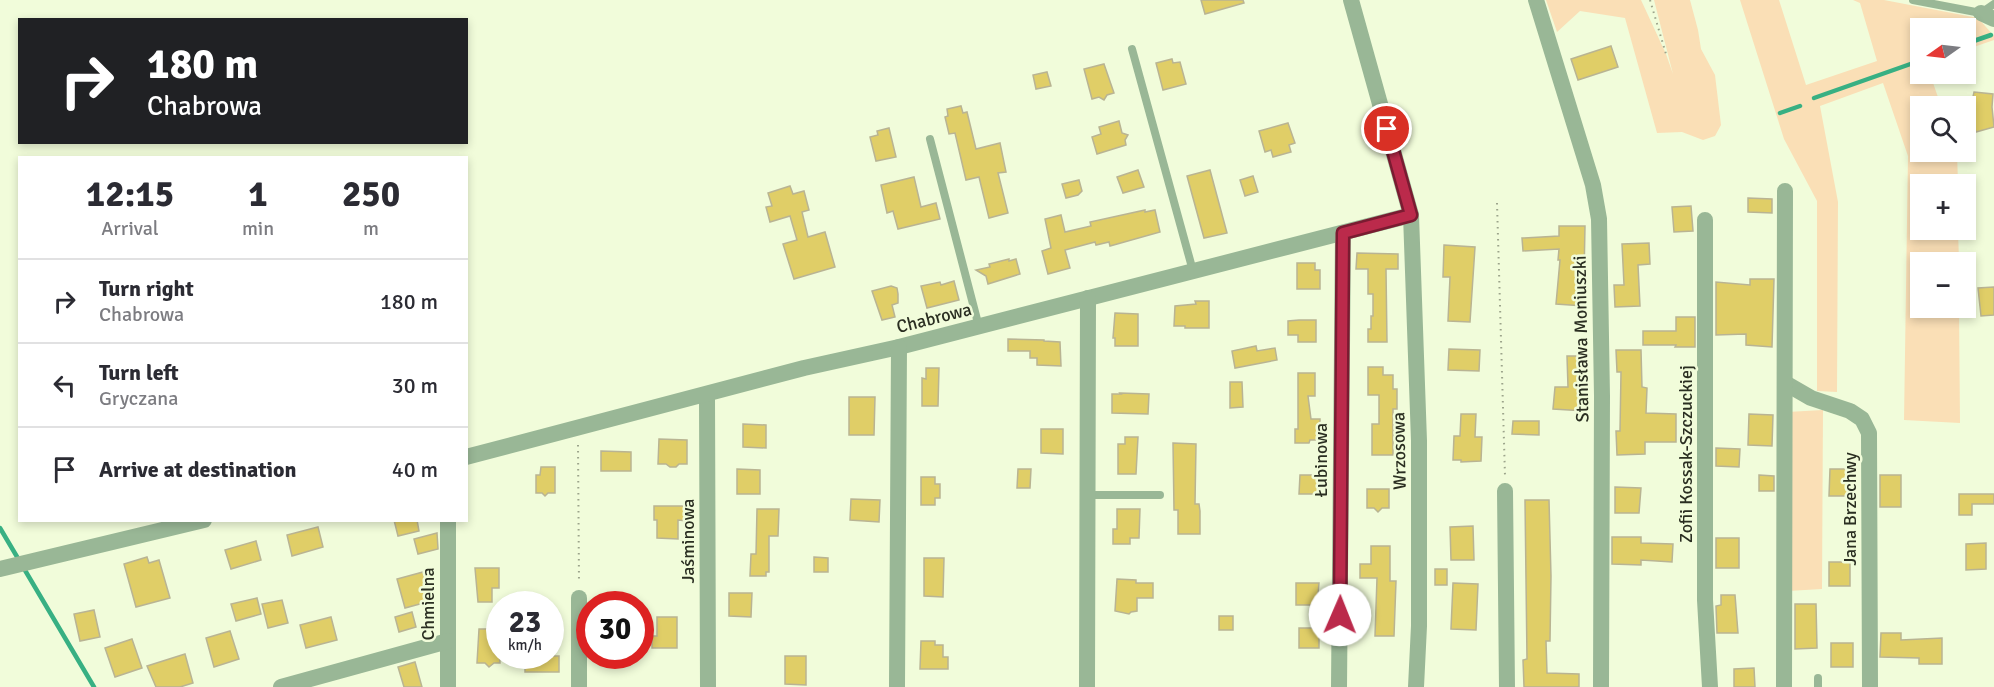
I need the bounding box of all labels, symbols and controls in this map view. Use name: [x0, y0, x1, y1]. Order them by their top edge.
north arrow: [1910, 18, 1976, 84]
map controls: [1910, 18, 1976, 318]
text: 180 m: [147, 39, 258, 90]
icon: right: [48, 42, 126, 120]
text: Chabrowa: [147, 90, 262, 123]
button: search: [1910, 96, 1976, 162]
pin: [1361, 103, 1412, 154]
icon: arrive: [1370, 112, 1403, 145]
text: 12:15: [86, 172, 174, 217]
text: 1: [248, 172, 268, 217]
text: 250: [342, 172, 400, 217]
button: +: [1910, 174, 1976, 240]
text: Arrival: [101, 216, 159, 241]
text: min: [242, 216, 274, 241]
text: m: [363, 216, 379, 241]
button: −: [1910, 252, 1976, 318]
street label: Stanisława Moniuszki: [1569, 255, 1593, 423]
text: Turn right: [99, 275, 194, 302]
icon: right: [48, 285, 81, 318]
text: 180 m: [380, 288, 438, 315]
street label: Chabrowa: [894, 298, 974, 338]
text: Chabrowa: [99, 302, 184, 327]
text: Turn left: [99, 359, 179, 386]
street label: Zofii Kossak-Szczuckiej: [1675, 365, 1697, 543]
icon: left: [48, 369, 81, 402]
text: 30 m: [392, 372, 438, 399]
text: Gryczana: [99, 386, 178, 411]
street label: Wrzosowa: [1387, 412, 1411, 490]
street label: Łubinowa: [1310, 423, 1332, 497]
street label: Jana Brzechwy: [1839, 452, 1861, 566]
icon: arrive: [48, 453, 81, 486]
text: Arrive at destination: [99, 456, 296, 483]
text: 40 m: [392, 456, 438, 483]
street label: Jaśminowa: [677, 499, 699, 583]
street label: Chmielna: [417, 567, 439, 641]
position arrow: [1308, 583, 1372, 647]
speed limit sign: 30: [576, 591, 654, 669]
text: 23: [509, 604, 541, 641]
text: km/h: [508, 636, 542, 654]

